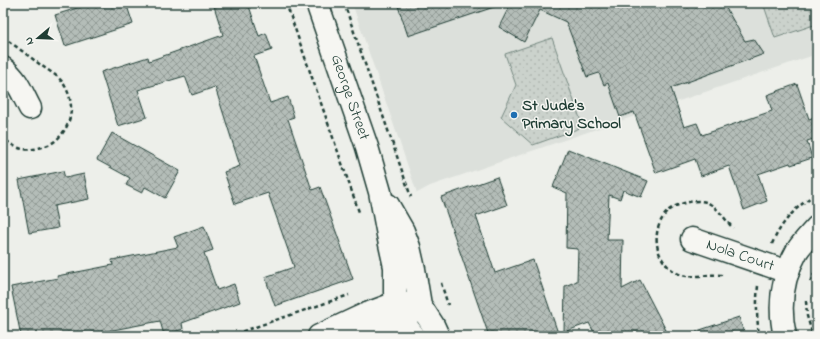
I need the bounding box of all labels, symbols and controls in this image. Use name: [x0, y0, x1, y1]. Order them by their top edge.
north arrow: [18, 18, 58, 58]
text: N: [21, 35, 38, 47]
street label: George Street: [324, 51, 376, 144]
place label: St Jude's Primary School: [522, 94, 621, 137]
marker: St Jude's Primary School: [509, 110, 519, 120]
street label: Nola Court: [703, 233, 778, 279]

